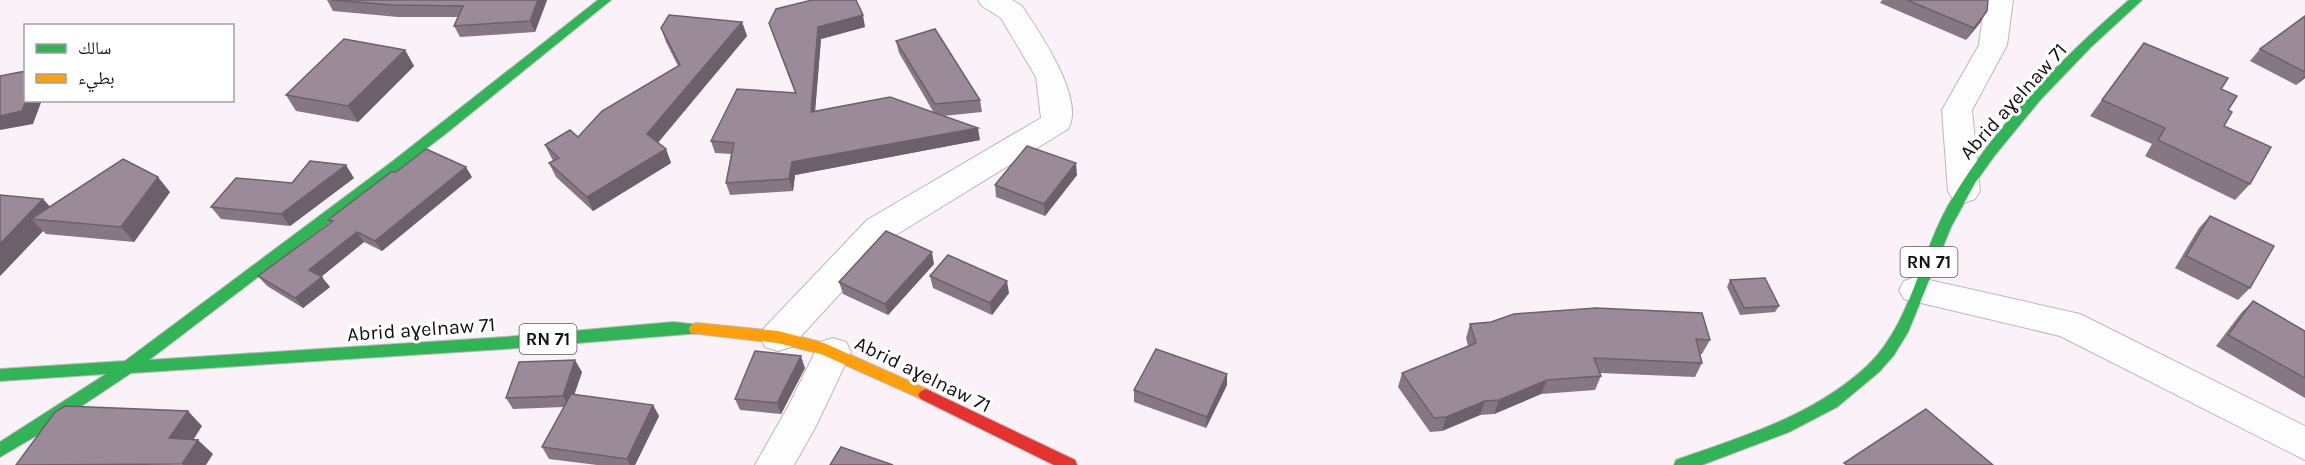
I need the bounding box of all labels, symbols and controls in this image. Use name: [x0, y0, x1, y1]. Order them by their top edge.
legend: [24, 24, 234, 102]
text: سالك: [78, 37, 111, 59]
street label: Abrid aɣelnaw 71: [1955, 39, 2072, 164]
text: بطيء: [78, 67, 115, 93]
road number: RN 71: [1900, 247, 1958, 277]
street label: Abrid aɣelnaw 71: [346, 313, 496, 346]
road number: RN 71: [520, 324, 576, 354]
street label: Abrid aɣelnaw 71: [851, 332, 994, 417]

